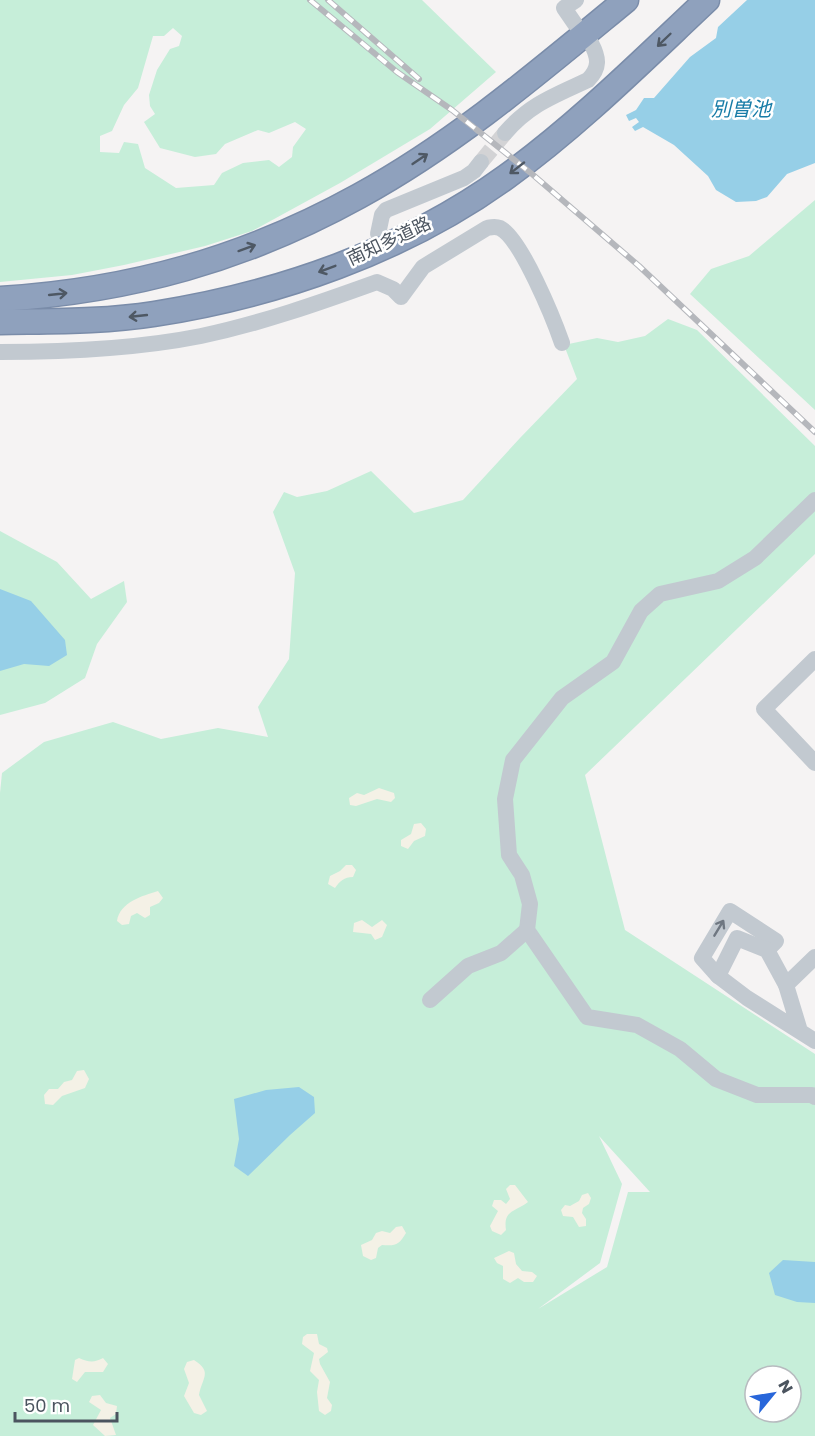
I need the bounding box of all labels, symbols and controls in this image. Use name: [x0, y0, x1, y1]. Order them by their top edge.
one-way arrow: [657, 33, 672, 48]
water label: 別曽池: [711, 95, 773, 123]
one-way arrow: [411, 152, 428, 164]
one-way arrow: [509, 162, 525, 175]
street label: 南知多道路: [343, 210, 435, 271]
one-way arrow: [237, 242, 256, 253]
one-way arrow: [318, 264, 337, 275]
one-way arrow: [48, 288, 68, 299]
one-way arrow: [129, 310, 149, 321]
one-way arrow: [714, 920, 726, 937]
north arrow: [743, 1364, 803, 1424]
text: N: [773, 1376, 799, 1398]
scale bar: [15, 1385, 117, 1423]
text: 50 m: [24, 1393, 70, 1418]

